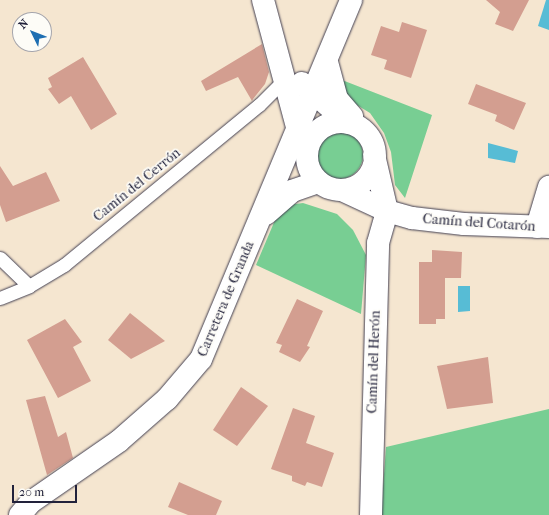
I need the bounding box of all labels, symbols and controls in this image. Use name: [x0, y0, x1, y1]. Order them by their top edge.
north arrow: [12, 12, 52, 52]
text: N: [16, 17, 31, 32]
street label: Camín del Cerrón: [90, 145, 184, 225]
street label: Camín del Cotarón: [422, 211, 536, 235]
street label: Carretera de Granda: [194, 239, 258, 359]
street label: Camín del Herón: [364, 310, 384, 414]
scale bar: [14, 477, 79, 503]
text: 20 m: [19, 485, 44, 499]

